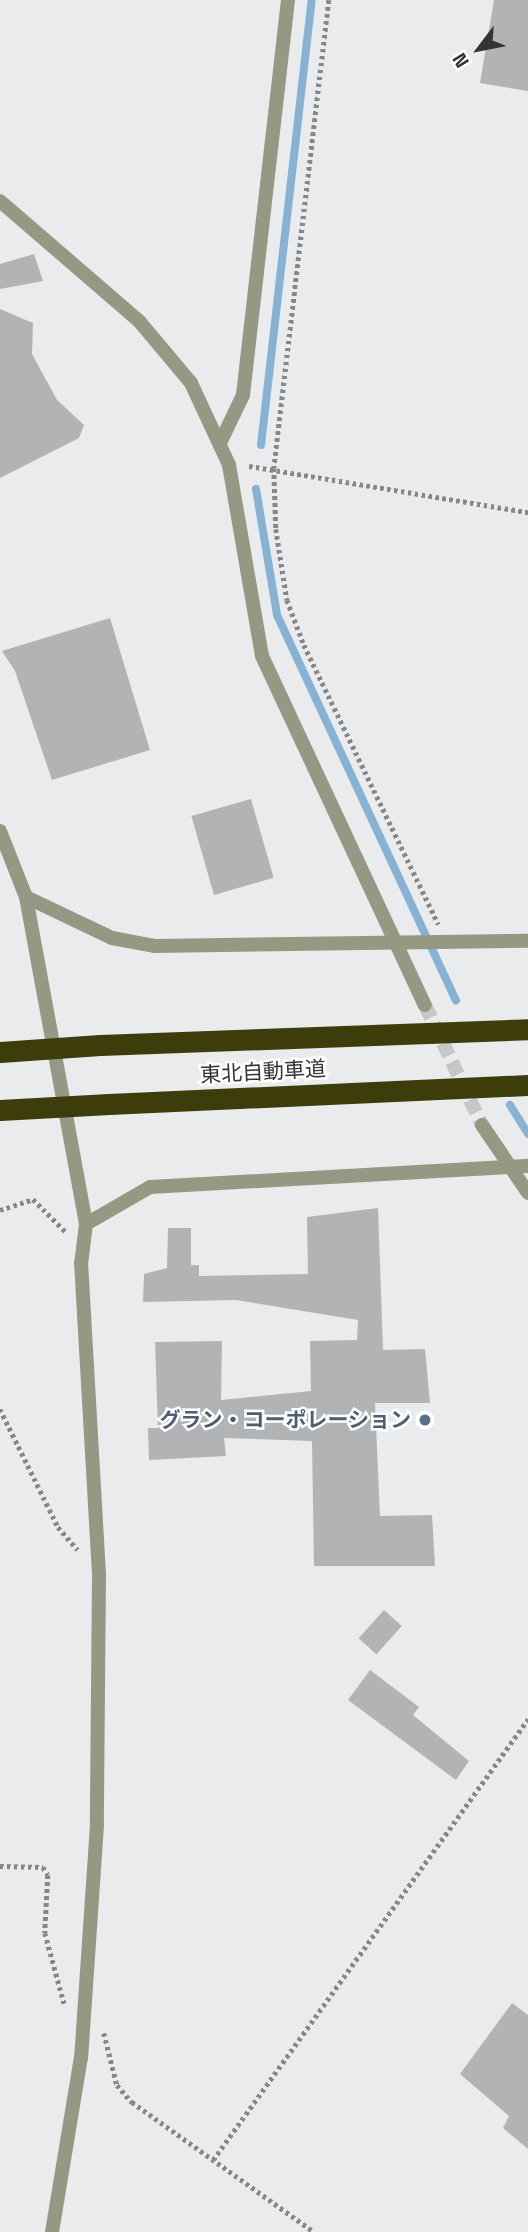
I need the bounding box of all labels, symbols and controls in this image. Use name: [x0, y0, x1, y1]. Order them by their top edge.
north arrow: [444, 14, 514, 84]
text: N: [447, 48, 475, 72]
street label: 東北自動車道: [199, 1056, 327, 1088]
place label: グラン・コーポレーション: [159, 1407, 411, 1433]
marker: グラン・コーポレーション: [417, 1412, 433, 1428]

